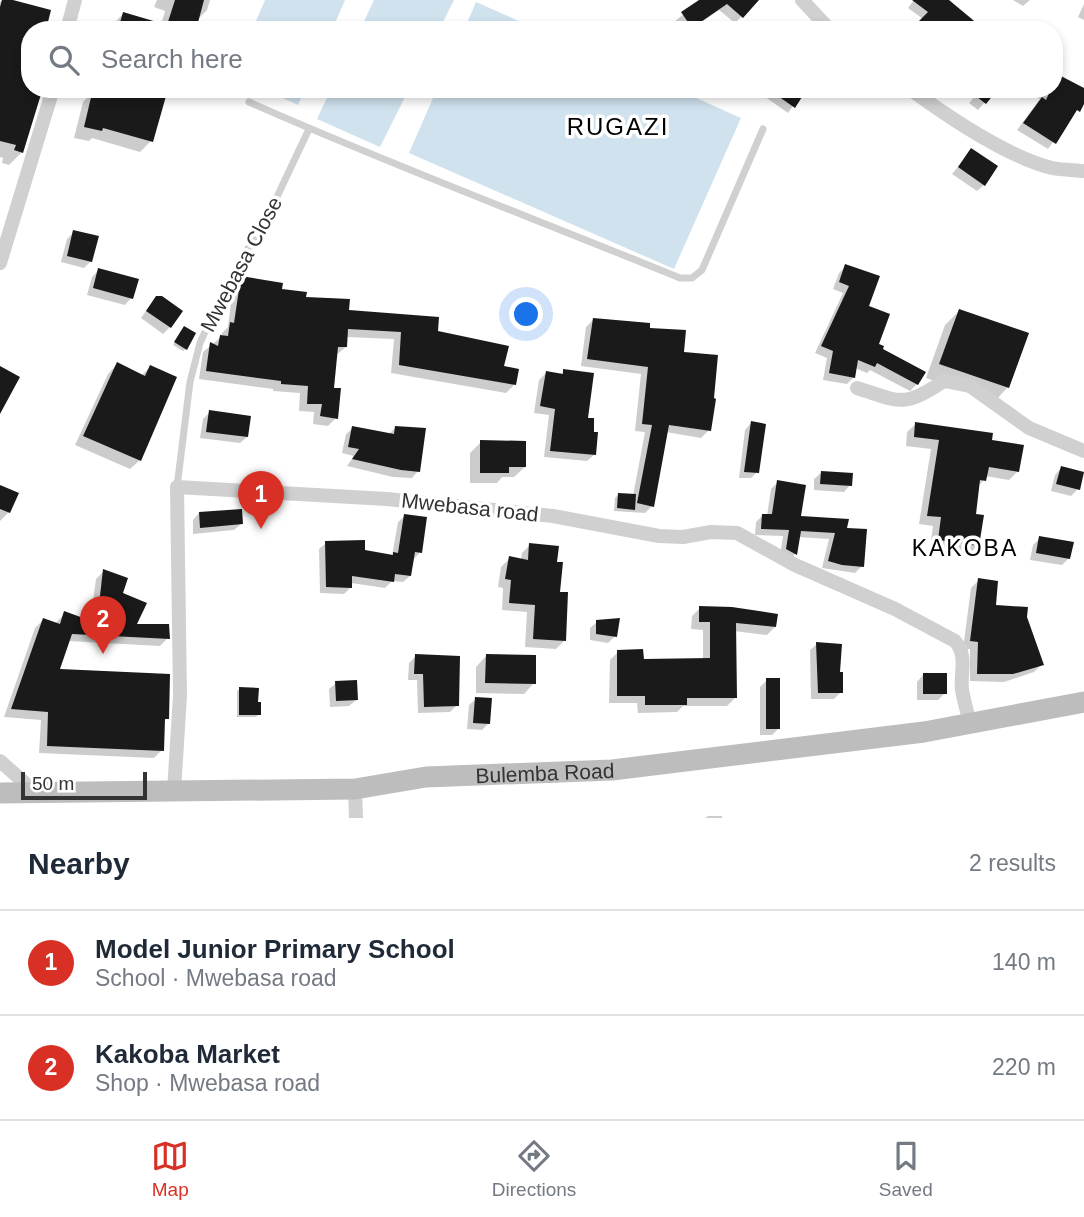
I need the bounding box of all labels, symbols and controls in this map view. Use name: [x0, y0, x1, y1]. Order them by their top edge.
search box: [21, 21, 1063, 98]
icon: search: [45, 41, 83, 79]
text: Search here: [101, 44, 243, 74]
district label: RUGAZI: [567, 113, 669, 140]
street label: Mwebasa Close: [196, 193, 286, 335]
your location: [509, 297, 543, 331]
pin: 1: [238, 471, 284, 529]
street label: Mwebasa road: [400, 488, 540, 526]
district label: KAKOBA: [912, 535, 1018, 561]
pin: 2: [80, 596, 126, 654]
street label: Bulemba Road: [475, 758, 615, 787]
scale bar: [21, 769, 147, 801]
text: 50 m: [32, 773, 74, 794]
text: Nearby: [28, 847, 130, 880]
text: 2 results: [969, 850, 1056, 876]
text: Model Junior Primary School: [95, 934, 455, 964]
text: 1: [45, 949, 57, 975]
text: 140 m: [992, 949, 1056, 975]
text: School · Mwebasa road: [95, 965, 337, 991]
text: Kakoba Market: [95, 1039, 280, 1069]
text: 2: [45, 1054, 57, 1080]
text: 220 m: [992, 1054, 1056, 1080]
text: Shop · Mwebasa road: [95, 1070, 320, 1096]
tab: Map: [151, 1137, 189, 1201]
tab: Directions: [492, 1137, 576, 1201]
tab: Saved: [879, 1137, 933, 1201]

